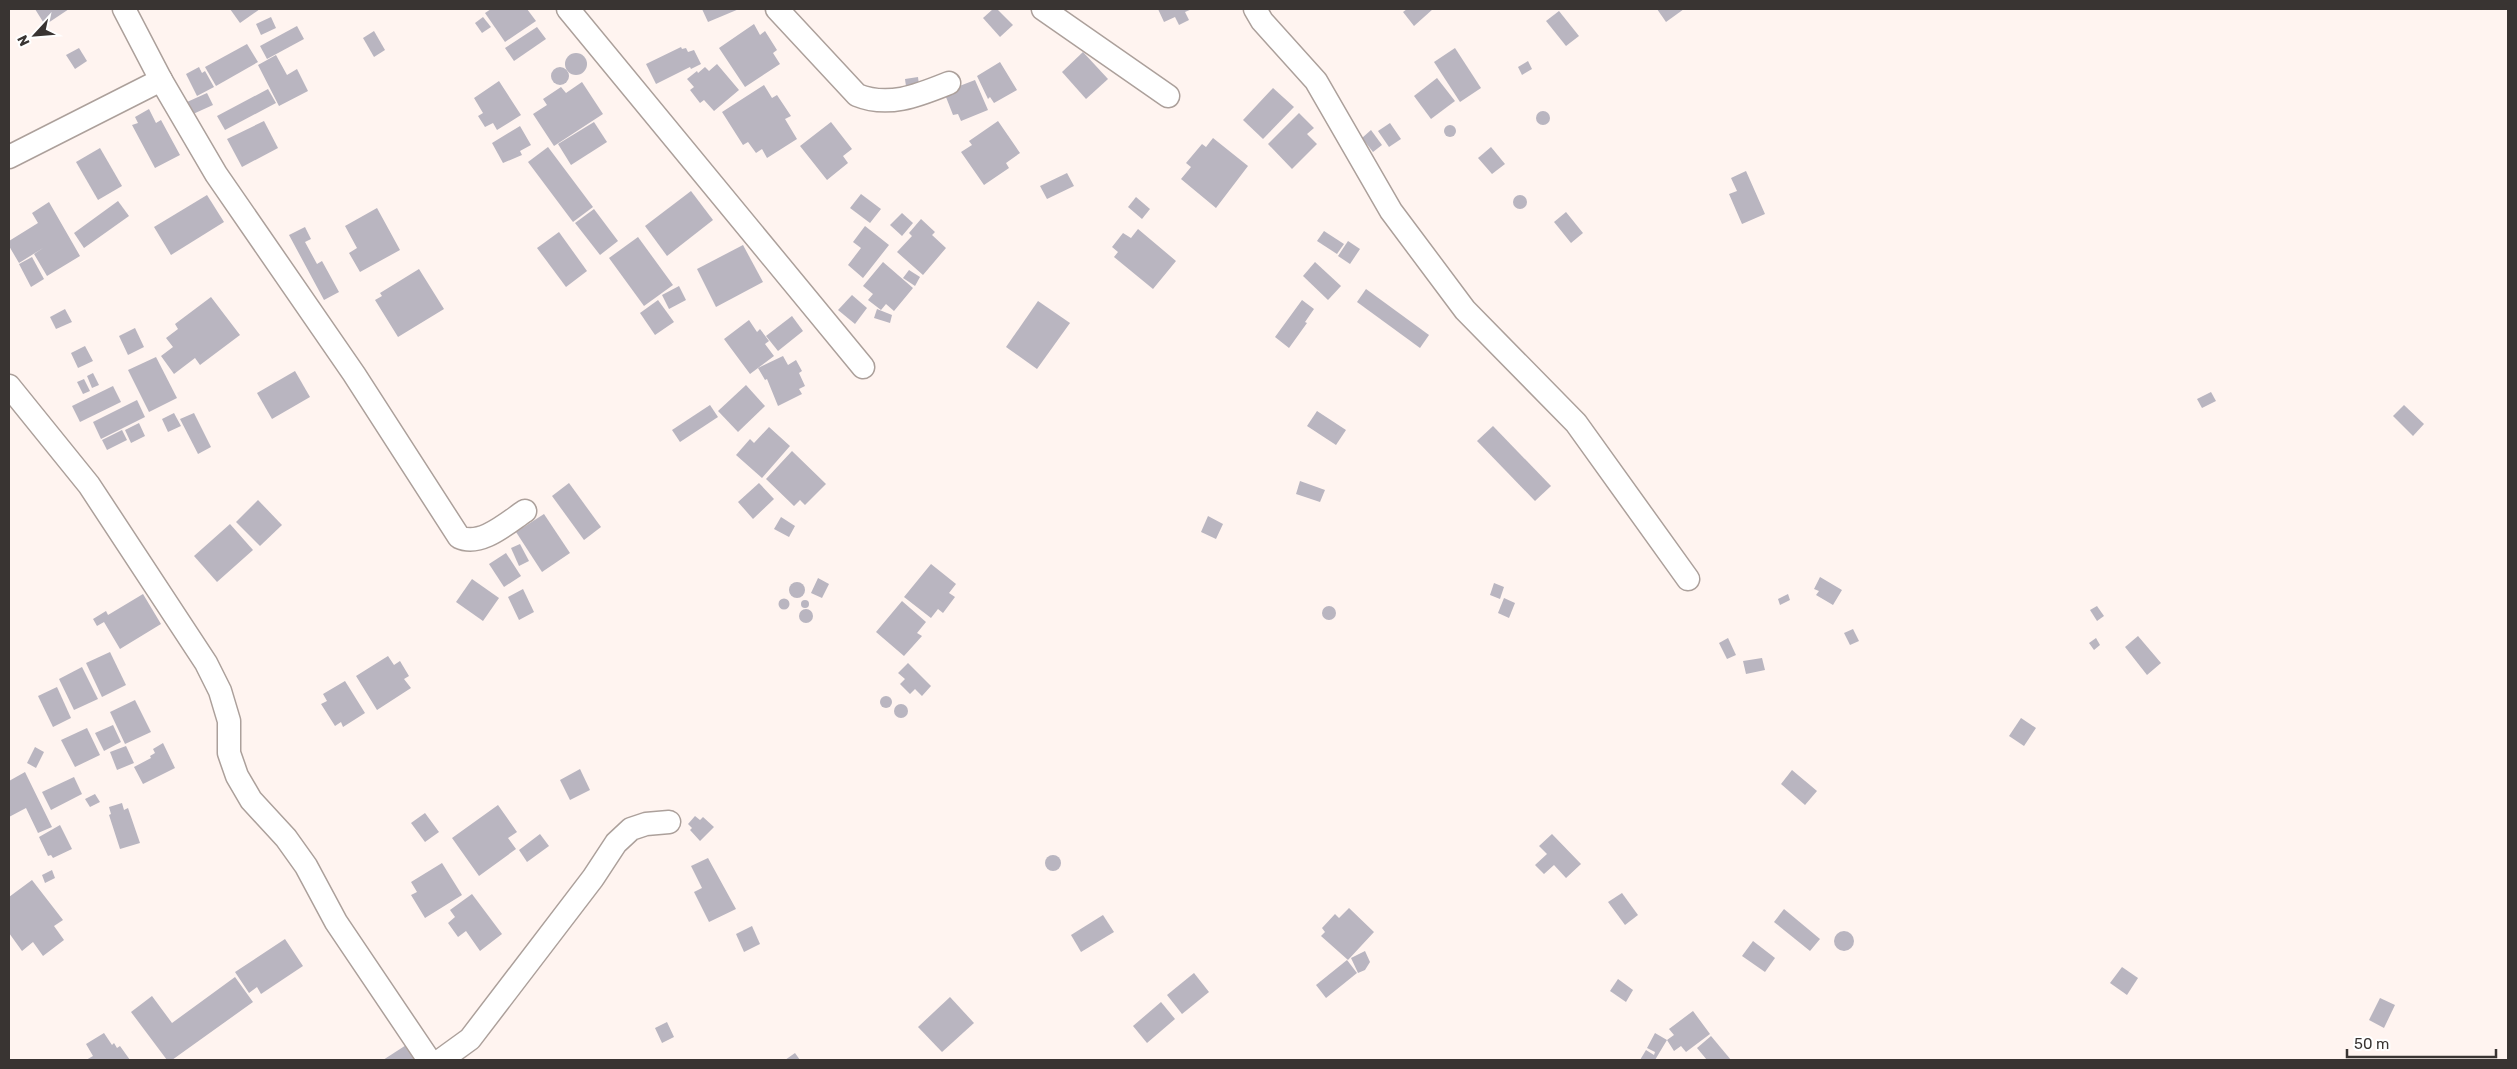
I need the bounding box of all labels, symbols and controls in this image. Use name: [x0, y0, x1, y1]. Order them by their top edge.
north arrow: [10, 10, 60, 60]
text: N: [14, 32, 34, 49]
scale bar: [2347, 1026, 2496, 1058]
text: 50 m: [2354, 1035, 2389, 1053]

